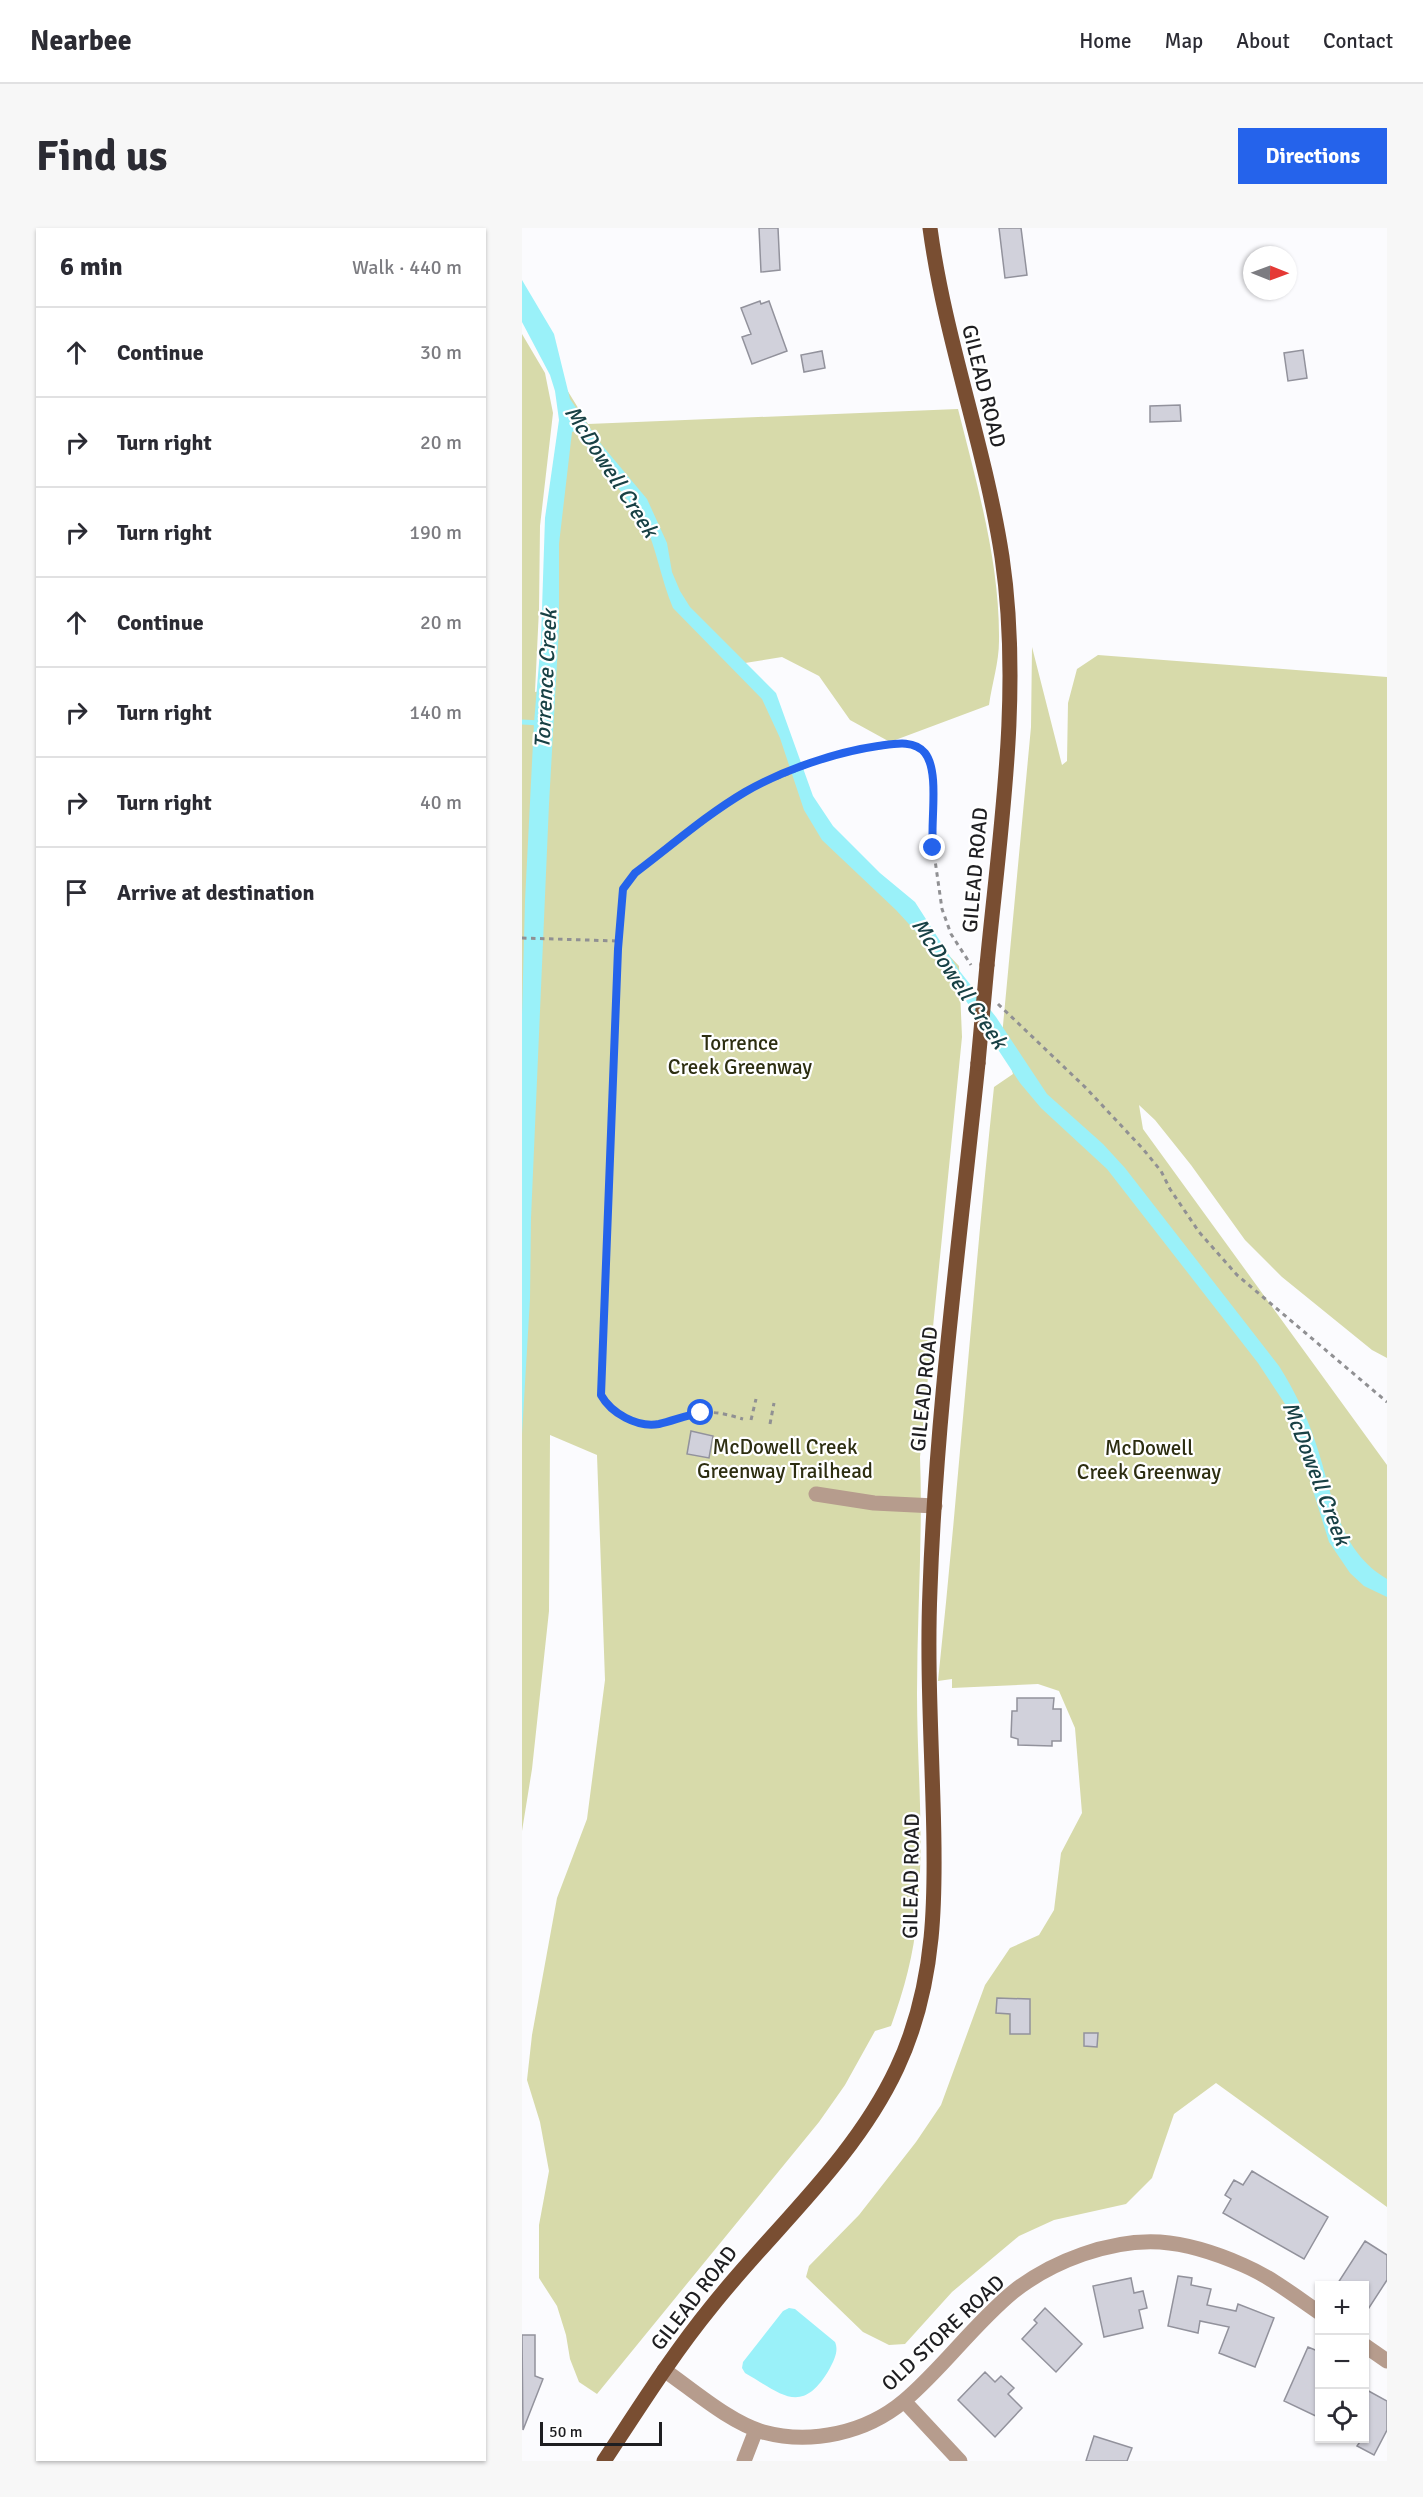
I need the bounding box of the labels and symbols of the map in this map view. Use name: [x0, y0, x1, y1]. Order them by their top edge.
north arrow: [1243, 246, 1297, 300]
street label: GILEAD ROAD: [956, 322, 1012, 450]
water label: McDowell Creek: [559, 400, 665, 544]
water label: Torrence Creek: [528, 607, 563, 749]
street label: GILEAD ROAD: [957, 806, 993, 934]
route end: [919, 834, 945, 860]
water label: McDowell Creek: [906, 913, 1014, 1055]
park label: Torrence Creek Greenway: [668, 1030, 812, 1080]
street label: GILEAD ROAD: [905, 1325, 943, 1453]
water label: McDowell Creek: [1277, 1397, 1357, 1551]
route start: [687, 1399, 713, 1425]
park label: McDowell Creek Greenway Trailhead: [697, 1434, 873, 1484]
park label: McDowell Creek Greenway: [1077, 1435, 1221, 1485]
street label: GILEAD ROAD: [897, 1813, 925, 1939]
street label: GILEAD ROAD: [645, 2240, 743, 2356]
street label: OLD STORE ROAD: [876, 2269, 1010, 2397]
scale bar: [540, 2419, 662, 2446]

